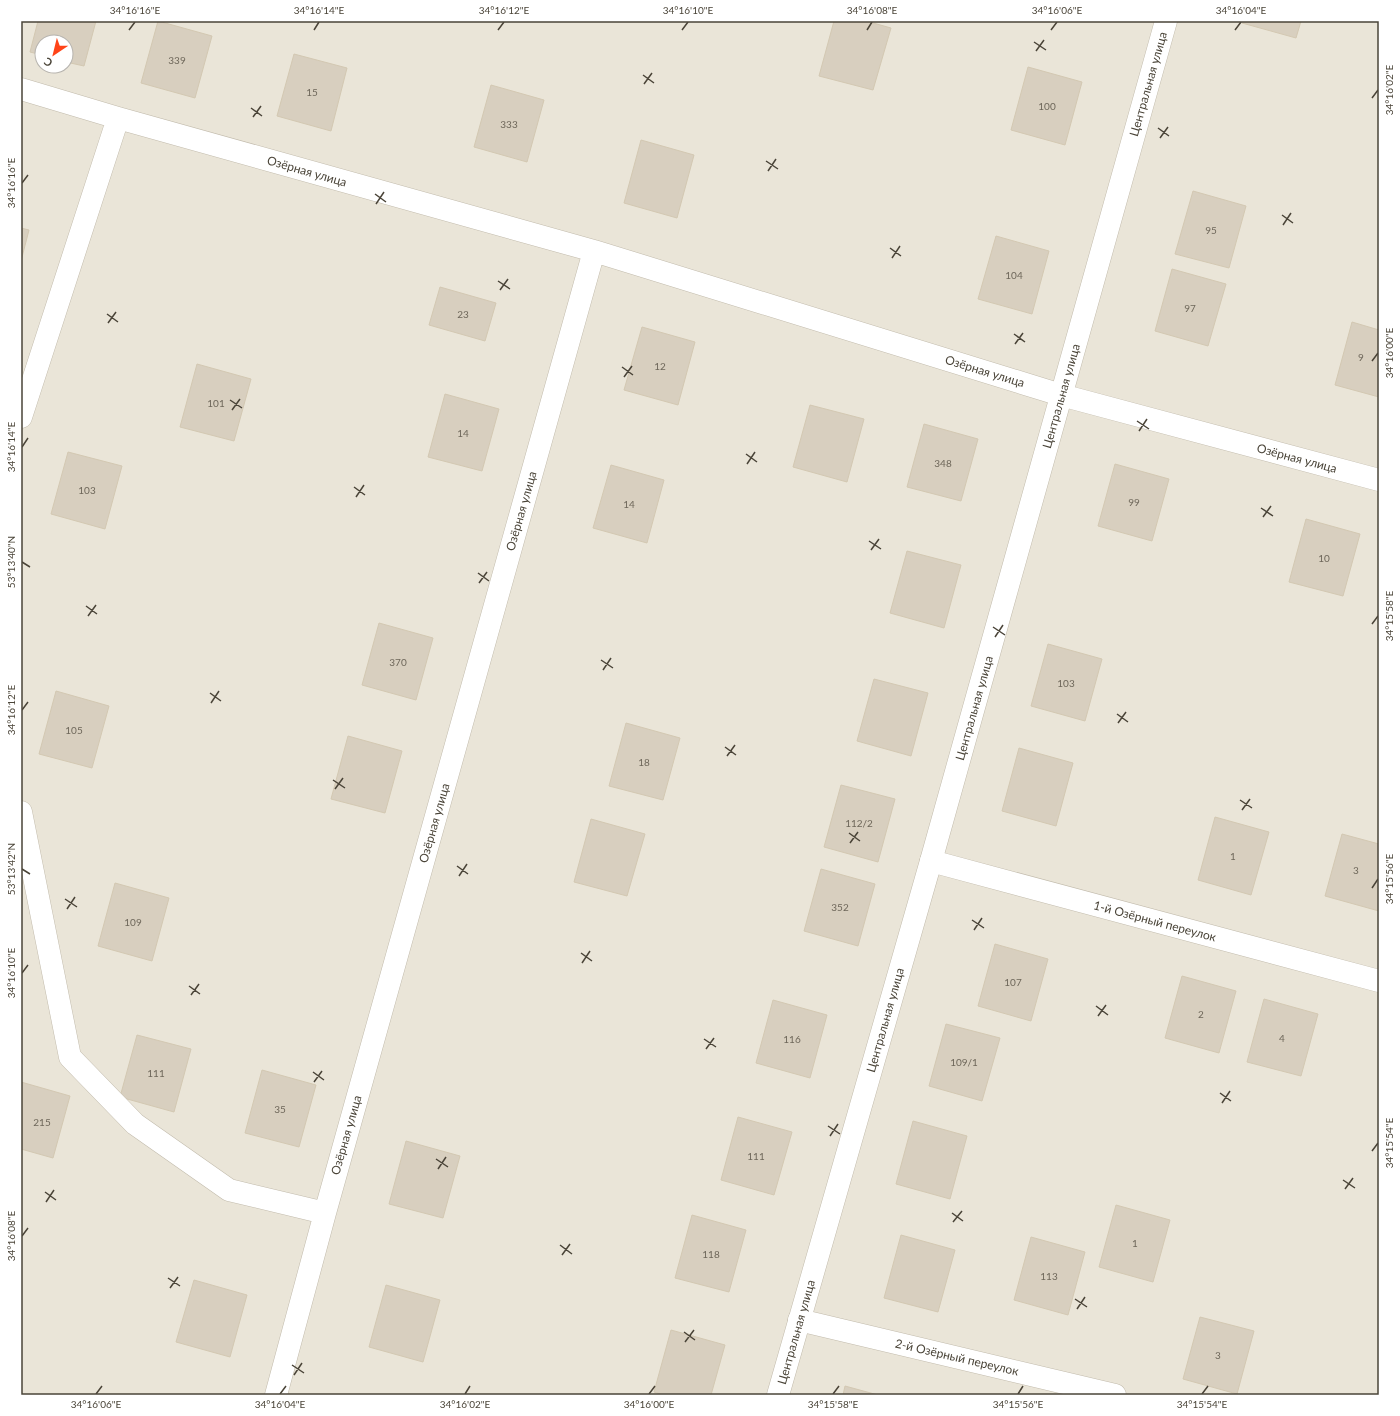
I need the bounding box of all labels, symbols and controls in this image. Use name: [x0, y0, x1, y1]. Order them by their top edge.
text: 34°16'16"E: [110, 4, 160, 16]
text: 34°16'14"E: [294, 4, 344, 16]
text: 34°16'12"E: [479, 4, 529, 16]
text: 34°16'10"E: [663, 4, 713, 16]
text: 34°16'08"E: [847, 4, 897, 16]
text: 34°16'06"E: [1032, 4, 1082, 16]
text: 34°16'04"E: [1216, 4, 1266, 16]
street label: Центральная улица: [1126, 30, 1170, 138]
north arrow: [34, 34, 74, 74]
house number: 339: [168, 54, 186, 66]
text: С: [41, 55, 55, 70]
text: 34°16'02"E: [1383, 65, 1395, 115]
house number: 15: [306, 86, 318, 98]
house number: 100: [1038, 100, 1056, 112]
house number: 333: [500, 118, 518, 130]
street label: Озёрная улица: [265, 152, 349, 190]
text: 34°16'16"E: [5, 158, 17, 208]
house number: 95: [1205, 224, 1217, 236]
house number: 104: [1005, 269, 1023, 281]
house number: 97: [1184, 302, 1196, 314]
house number: 23: [457, 308, 469, 320]
text: 34°16'00"E: [1383, 328, 1395, 378]
street label: Центральная улица: [1039, 342, 1083, 450]
house number: 9: [1358, 351, 1364, 363]
street label: Озёрная улица: [943, 352, 1027, 390]
house number: 12: [654, 360, 666, 372]
house number: 101: [207, 397, 225, 409]
text: 34°16'14"E: [5, 422, 17, 472]
house number: 14: [457, 427, 469, 439]
street label: Озёрная улица: [1255, 440, 1339, 476]
house number: 348: [934, 457, 952, 469]
street label: Озёрная улица: [502, 469, 540, 553]
house number: 103: [78, 484, 96, 496]
house number: 99: [1128, 496, 1140, 508]
house number: 14: [623, 498, 635, 510]
text: 53°13'40"N: [5, 536, 17, 588]
house number: 10: [1318, 552, 1330, 564]
text: 34°15'58"E: [1383, 591, 1395, 641]
street label: Центральная улица: [952, 654, 996, 762]
house number: 370: [389, 656, 407, 668]
house number: 103: [1057, 677, 1075, 689]
text: 34°16'12"E: [5, 685, 17, 735]
house number: 105: [65, 724, 83, 736]
house number: 18: [638, 756, 650, 768]
street label: Озёрная улица: [415, 781, 453, 865]
house number: 112/2: [845, 817, 873, 829]
text: 53°13'42"N: [5, 843, 17, 895]
house number: 1: [1230, 850, 1236, 862]
text: 34°15'56"E: [1383, 854, 1395, 904]
house number: 3: [1353, 864, 1359, 876]
street label: 1-й Озёрный переулок: [1092, 897, 1219, 945]
house number: 352: [831, 901, 849, 913]
house number: 109: [124, 916, 142, 928]
text: 34°16'10"E: [5, 948, 17, 998]
street label: Центральная улица: [863, 966, 907, 1074]
house number: 107: [1004, 976, 1022, 988]
house number: 2: [1198, 1008, 1204, 1020]
house number: 4: [1279, 1032, 1285, 1044]
house number: 116: [783, 1033, 801, 1045]
house number: 109/1: [950, 1056, 978, 1068]
house number: 111: [147, 1067, 165, 1079]
street label: Озёрная улица: [327, 1093, 365, 1177]
house number: 35: [274, 1103, 286, 1115]
house number: 215: [33, 1116, 51, 1128]
text: 34°15'54"E: [1383, 1118, 1395, 1168]
house number: 111: [747, 1150, 765, 1162]
text: 34°16'08"E: [5, 1211, 17, 1261]
house number: 1: [1132, 1237, 1138, 1249]
house number: 118: [702, 1248, 720, 1260]
house number: 113: [1040, 1270, 1058, 1282]
street label: Центральная улица: [774, 1278, 818, 1386]
street label: 2-й Озёрный переулок: [894, 1335, 1021, 1379]
house number: 3: [1215, 1349, 1221, 1361]
text: 34°16'06"E: [71, 1398, 121, 1410]
text: 34°16'04"E: [255, 1398, 305, 1410]
text: 34°16'02"E: [440, 1398, 490, 1410]
text: 34°16'00"E: [624, 1398, 674, 1410]
text: 34°15'58"E: [808, 1398, 858, 1410]
text: 34°15'56"E: [993, 1398, 1043, 1410]
text: 34°15'54"E: [1177, 1398, 1227, 1410]

